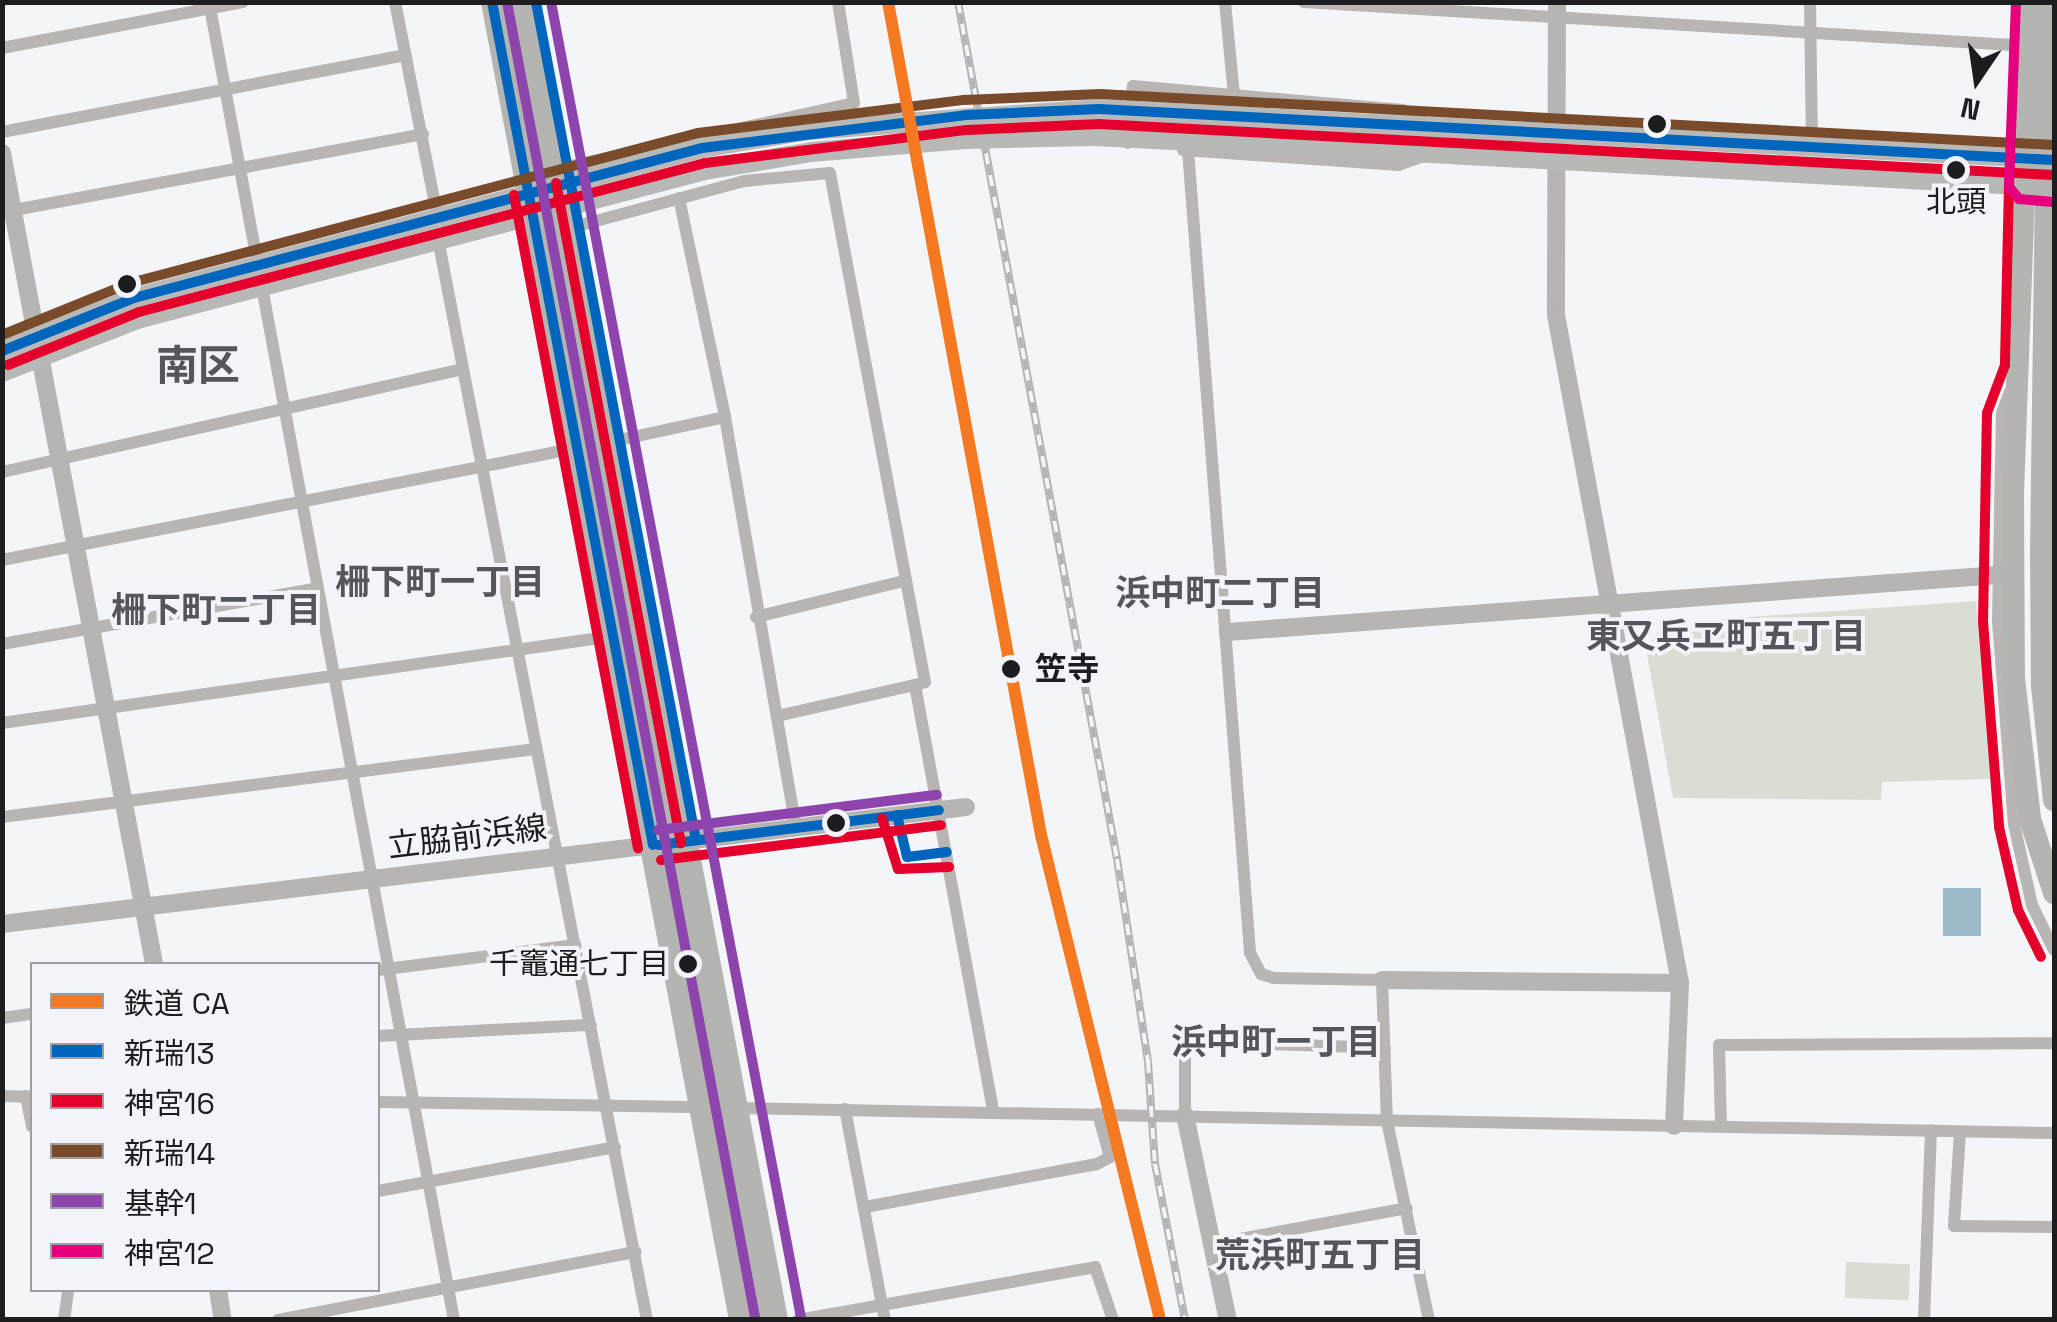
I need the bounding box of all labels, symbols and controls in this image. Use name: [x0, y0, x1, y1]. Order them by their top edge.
north arrow: [1927, 30, 2027, 130]
text: N: [1957, 90, 1983, 129]
unlabelled marker: [1647, 114, 1667, 134]
marker: 北頭: [1946, 160, 1966, 180]
place label: 北頭: [1926, 184, 1986, 220]
unlabelled marker: [117, 274, 137, 294]
district label: 南区: [156, 341, 240, 391]
district label: 柵下町一丁目: [335, 561, 545, 603]
district label: 浜中町二丁目: [1115, 572, 1325, 614]
district label: 柵下町二丁目: [111, 589, 321, 631]
district label: 東又兵ヱ町五丁目: [1586, 615, 1866, 657]
place label: 笠寺: [1035, 650, 1099, 688]
marker: 笠寺: [996, 654, 1026, 684]
street label: 立脇前浜線: [385, 808, 549, 866]
unlabelled marker: [826, 813, 846, 833]
place label: 千竈通七丁目: [489, 946, 669, 982]
marker: 千竈通七丁目: [678, 954, 698, 974]
legend: [30, 962, 380, 1292]
text: 鉄道 CA: [124, 984, 230, 1023]
district label: 浜中町一丁目: [1171, 1021, 1381, 1063]
text: 新瑞13: [124, 1034, 215, 1073]
text: 神宮16: [124, 1084, 215, 1123]
text: 新瑞14: [124, 1134, 215, 1173]
text: 基幹1: [124, 1184, 197, 1223]
text: 神宮12: [124, 1234, 215, 1273]
district label: 荒浜町五丁目: [1215, 1234, 1425, 1276]

